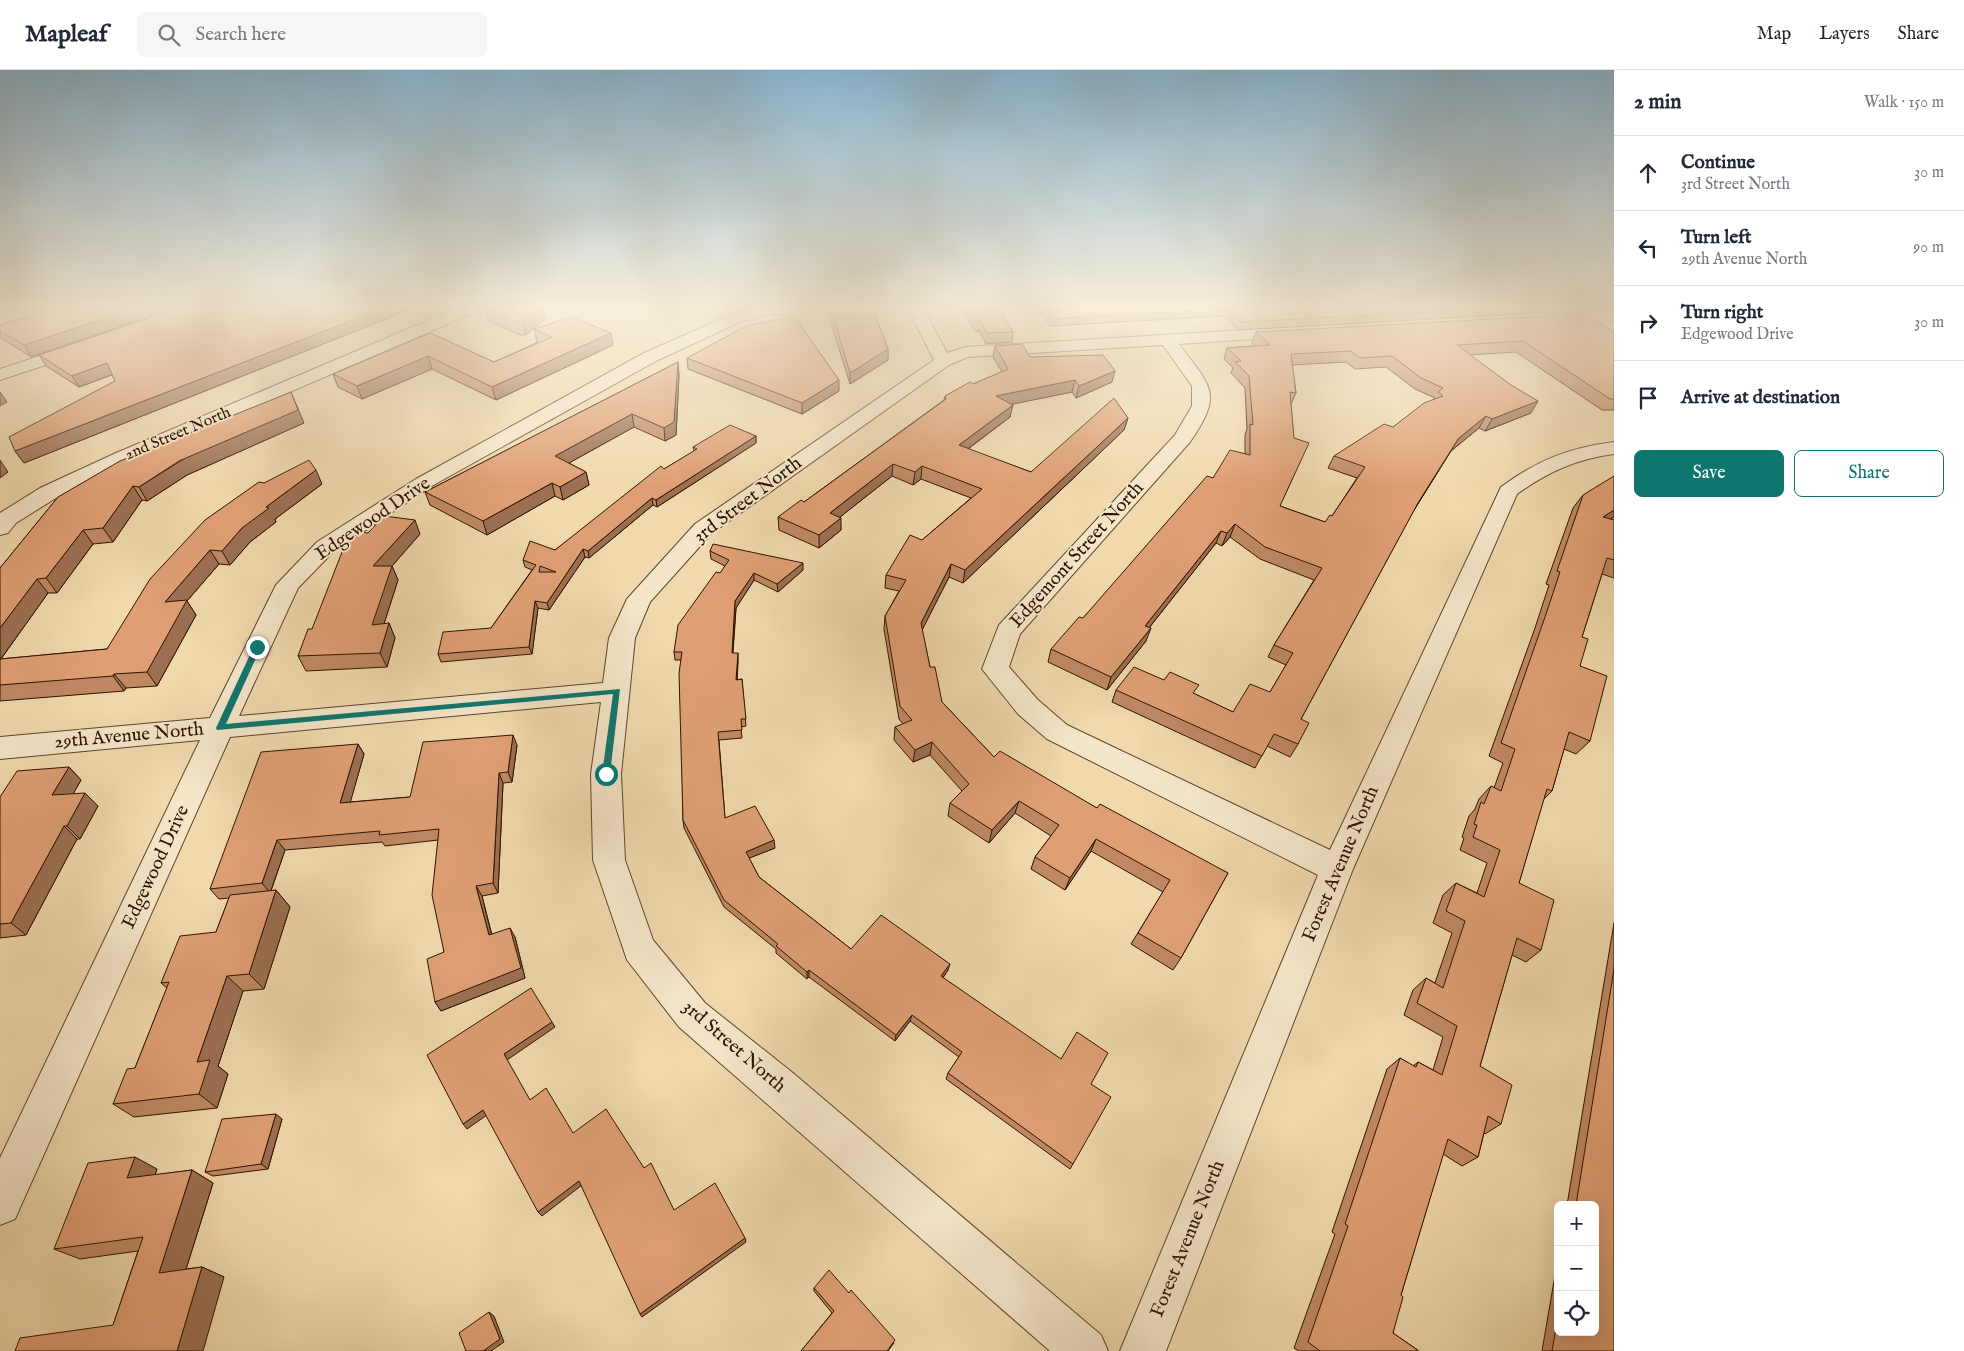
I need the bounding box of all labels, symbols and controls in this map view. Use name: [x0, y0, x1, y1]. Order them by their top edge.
search box: [137, 12, 487, 57]
text: Mapleaf: [25, 19, 107, 50]
icon: search: [155, 21, 183, 49]
text: Search here: [195, 23, 286, 47]
text: Map: [1757, 23, 1791, 46]
text: Layers: [1819, 23, 1870, 46]
text: Share: [1898, 23, 1939, 46]
text: 2 min: [1634, 89, 1681, 116]
text: Walk · 150 m: [1864, 93, 1944, 113]
text: Continue: [1681, 151, 1755, 175]
icon: ahead: [1634, 159, 1662, 187]
text: 30 m: [1914, 163, 1944, 183]
text: 3rd Street North: [1681, 175, 1790, 195]
text: Turn left: [1681, 226, 1752, 250]
icon: left: [1634, 234, 1662, 262]
text: 90 m: [1913, 238, 1944, 258]
text: 29th Avenue North: [1681, 250, 1807, 270]
text: Turn right: [1681, 301, 1763, 325]
icon: right: [1634, 309, 1662, 337]
text: 30 m: [1914, 313, 1944, 333]
text: Edgewood Drive: [1681, 325, 1794, 345]
icon: arrive: [1634, 384, 1662, 412]
text: Arrive at destination: [1681, 386, 1840, 410]
street label: 2nd Street North: [122, 403, 234, 465]
button: Save: [1634, 450, 1784, 497]
button: Share: [1794, 450, 1944, 497]
street label: 3rd Street North: [689, 451, 807, 549]
street label: Edgewood Drive: [311, 472, 435, 566]
street label: Edgemont Street North: [1005, 477, 1149, 633]
route end: [246, 636, 269, 659]
street label: 29th Avenue North: [53, 718, 205, 754]
route start: [595, 763, 618, 786]
street label: Forest Avenue North: [1297, 782, 1385, 946]
street label: Edgewood Drive: [117, 801, 195, 933]
street label: 3rd Street North: [677, 995, 791, 1099]
street label: Forest Avenue North: [1146, 1157, 1230, 1321]
map controls: [1554, 1201, 1599, 1336]
button: +: [1554, 1201, 1599, 1246]
button: −: [1554, 1246, 1599, 1291]
button: locate: [1554, 1291, 1599, 1336]

